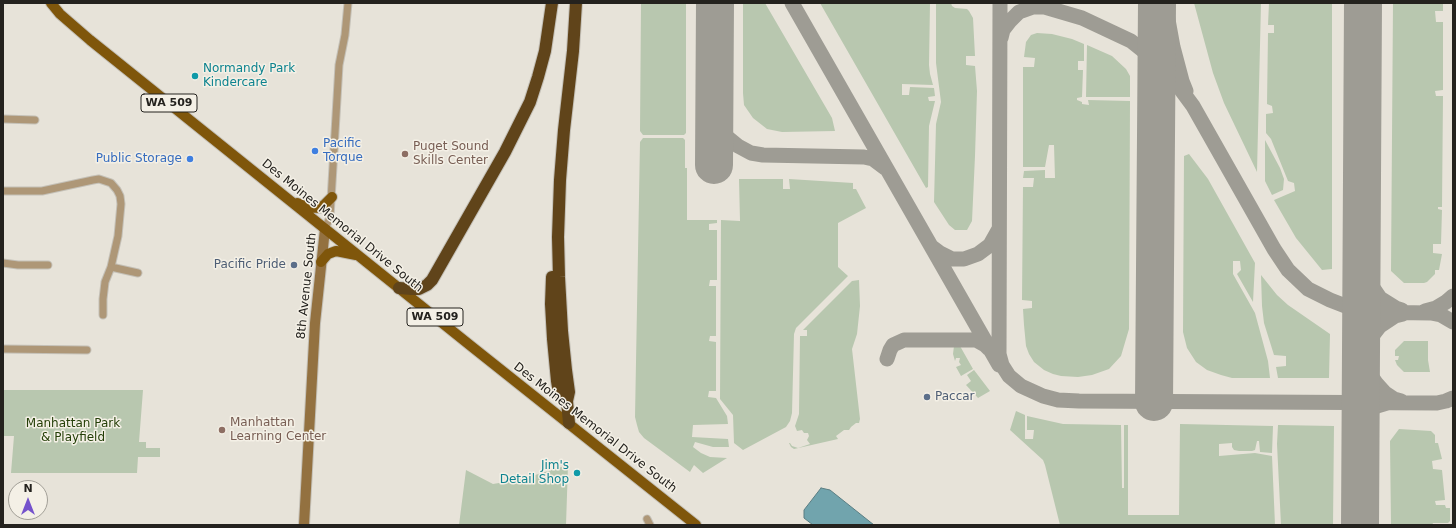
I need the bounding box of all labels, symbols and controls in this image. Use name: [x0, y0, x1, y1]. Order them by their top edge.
place label: Normandy Park Kindercare: [203, 62, 295, 90]
marker: Normandy Park Kindercare: [190, 71, 200, 81]
road number: WA 509: [141, 94, 197, 112]
place label: Pacific Torque: [323, 137, 363, 165]
place label: Puget Sound Skills Center: [413, 140, 489, 168]
marker: Pacific Torque: [310, 146, 320, 156]
marker: Puget Sound Skills Center: [400, 149, 410, 159]
place label: Public Storage: [96, 152, 182, 166]
marker: Public Storage: [185, 154, 195, 164]
street label: Des Moines Memorial Drive South: [259, 157, 425, 295]
street label: 8th Avenue South: [294, 232, 320, 340]
place label: Pacific Pride: [214, 258, 286, 272]
marker: Pacific Pride: [289, 260, 299, 270]
road number: WA 509: [407, 308, 463, 326]
street label: Des Moines Memorial Drive South: [511, 360, 679, 496]
place label: Paccar: [935, 390, 975, 404]
marker: Paccar: [922, 392, 932, 402]
place label: Manhattan Learning Center: [230, 416, 326, 444]
park label: Manhattan Park & Playfield: [26, 417, 120, 445]
marker: Manhattan Learning Center: [217, 425, 227, 435]
place label: Jim's Detail Shop: [500, 459, 569, 487]
marker: Jim's Detail Shop: [572, 468, 582, 478]
north arrow: [8, 480, 48, 520]
text: N: [23, 482, 33, 495]

